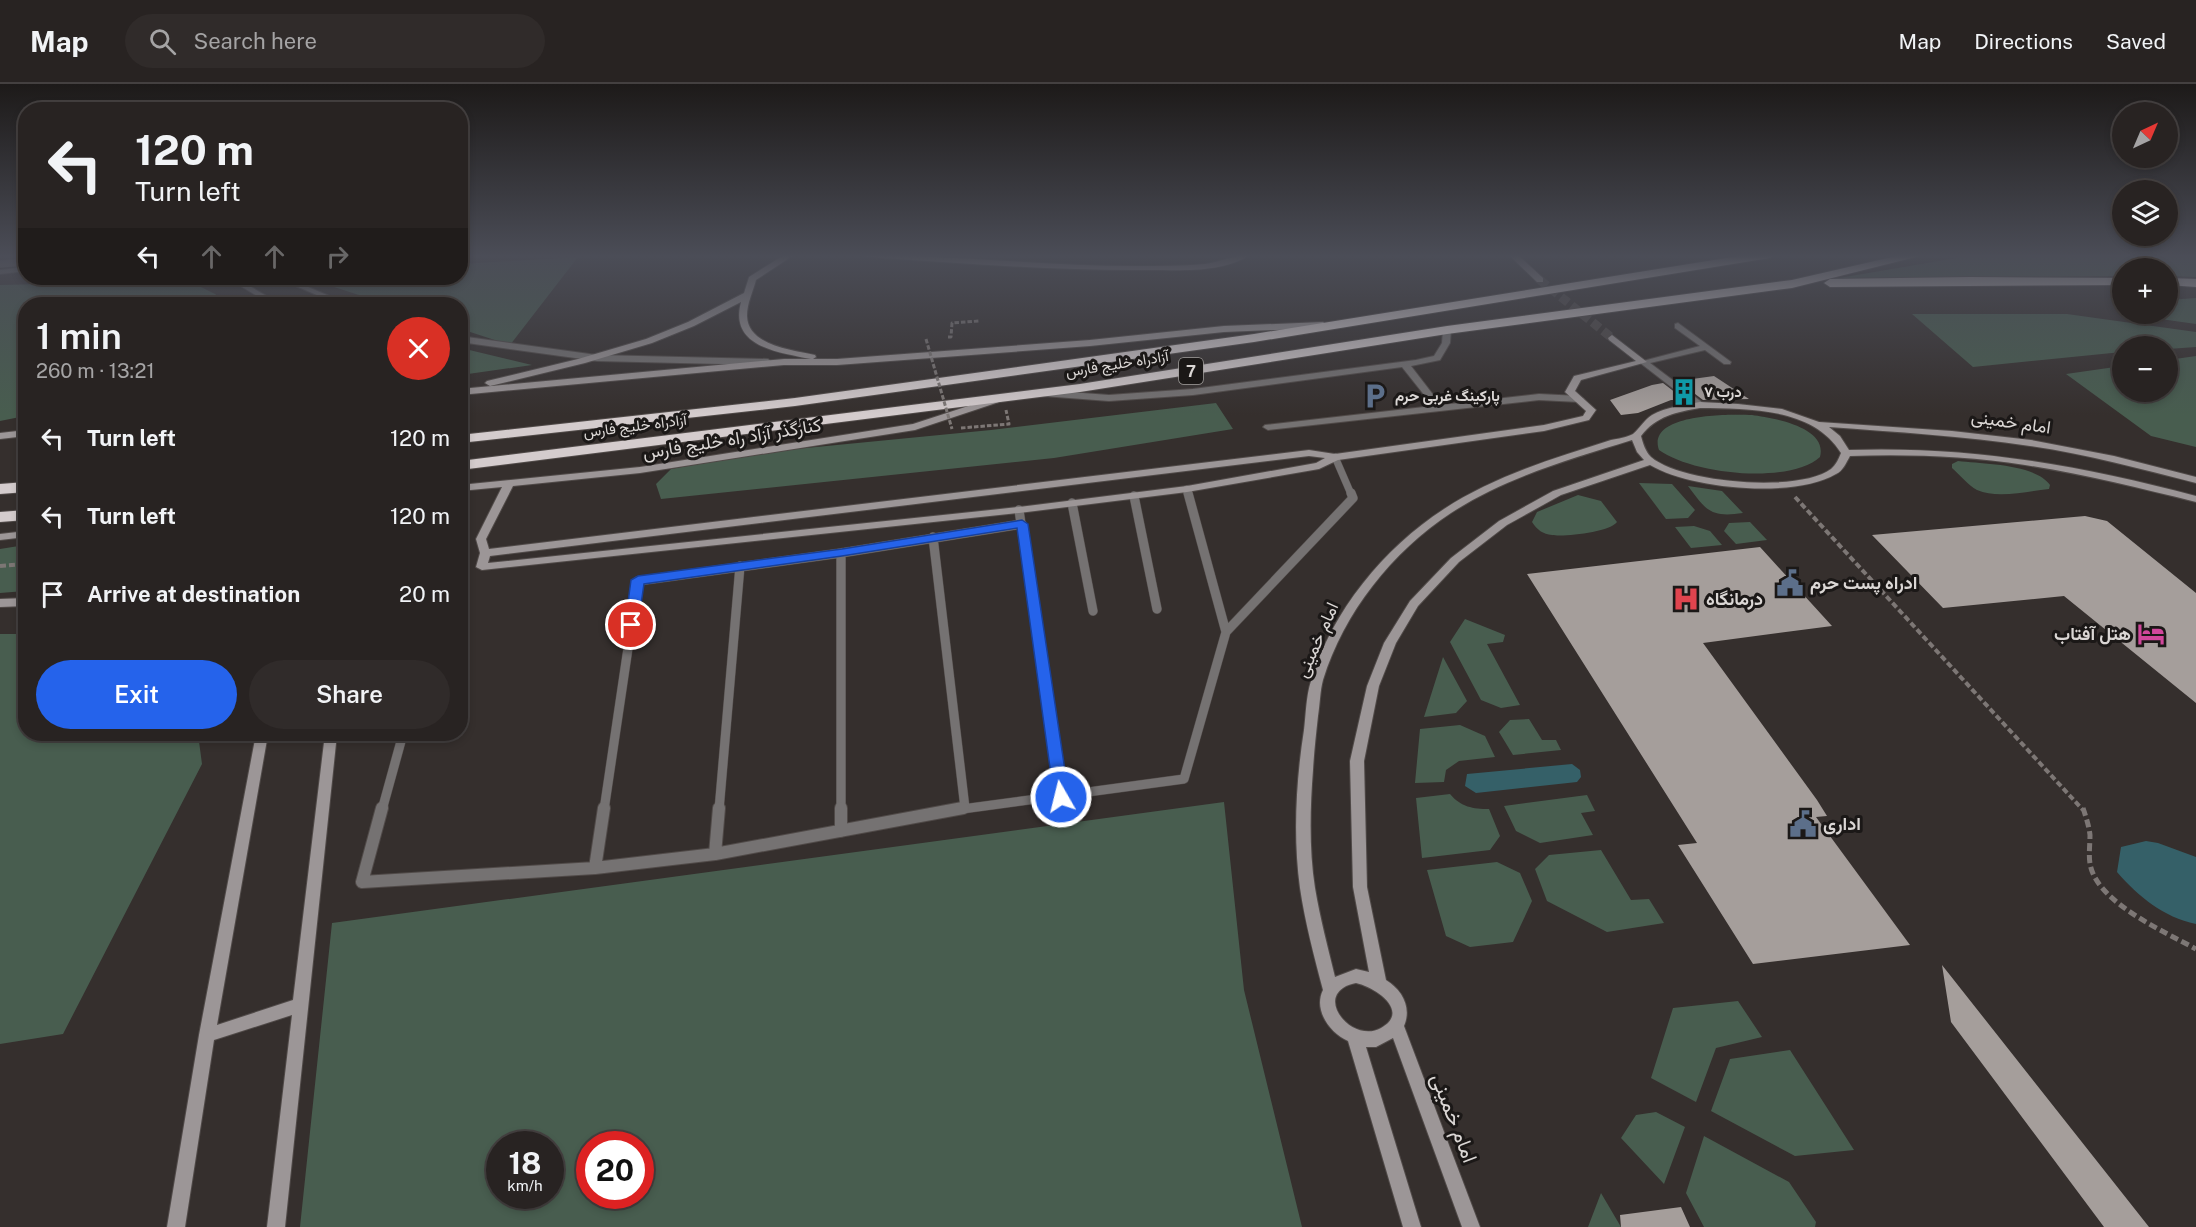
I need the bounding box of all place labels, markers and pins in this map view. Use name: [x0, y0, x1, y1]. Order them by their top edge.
building icon: درب ۷: [1669, 377, 1699, 407]
parking icon: پارکینگ غربی حرم: [1360, 381, 1390, 411]
place label: درب ۷: [1704, 383, 1742, 401]
place label: پارکینگ غربی حرم: [1395, 387, 1500, 406]
public building icon: ادراه پست حرم: [1775, 568, 1805, 598]
place label: ادراه پست حرم: [1810, 572, 1917, 595]
hospital icon: درمانگاه: [1671, 584, 1701, 614]
place label: درمانگاه: [1706, 588, 1763, 610]
pin: [605, 599, 656, 650]
hotel icon: هتل آفتاب: [2136, 619, 2166, 649]
place label: هتل آفتاب: [2054, 623, 2131, 645]
public building icon: اداری: [1788, 809, 1818, 839]
place label: اداری: [1823, 813, 1861, 835]

